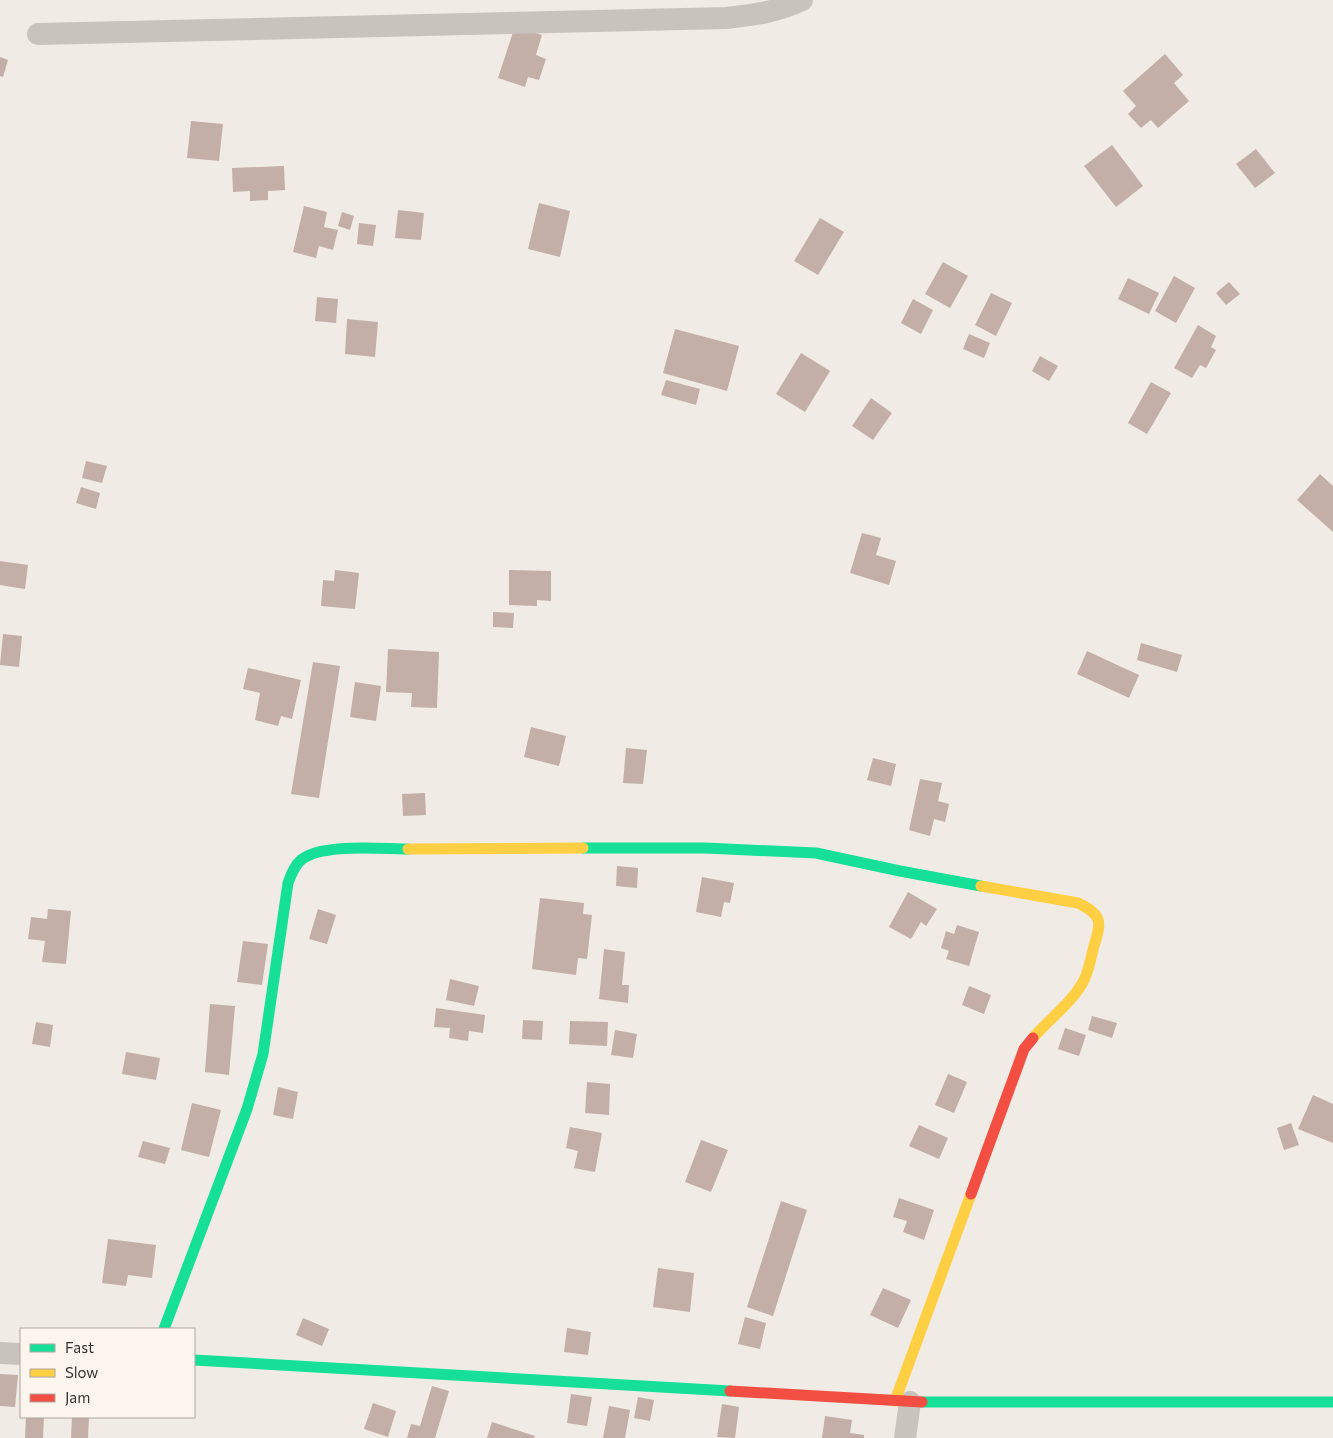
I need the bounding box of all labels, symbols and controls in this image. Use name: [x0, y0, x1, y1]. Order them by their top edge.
legend: [20, 1328, 195, 1418]
text: Fast: [65, 1338, 94, 1356]
text: Slow: [65, 1363, 98, 1381]
text: Jam: [65, 1388, 90, 1406]

